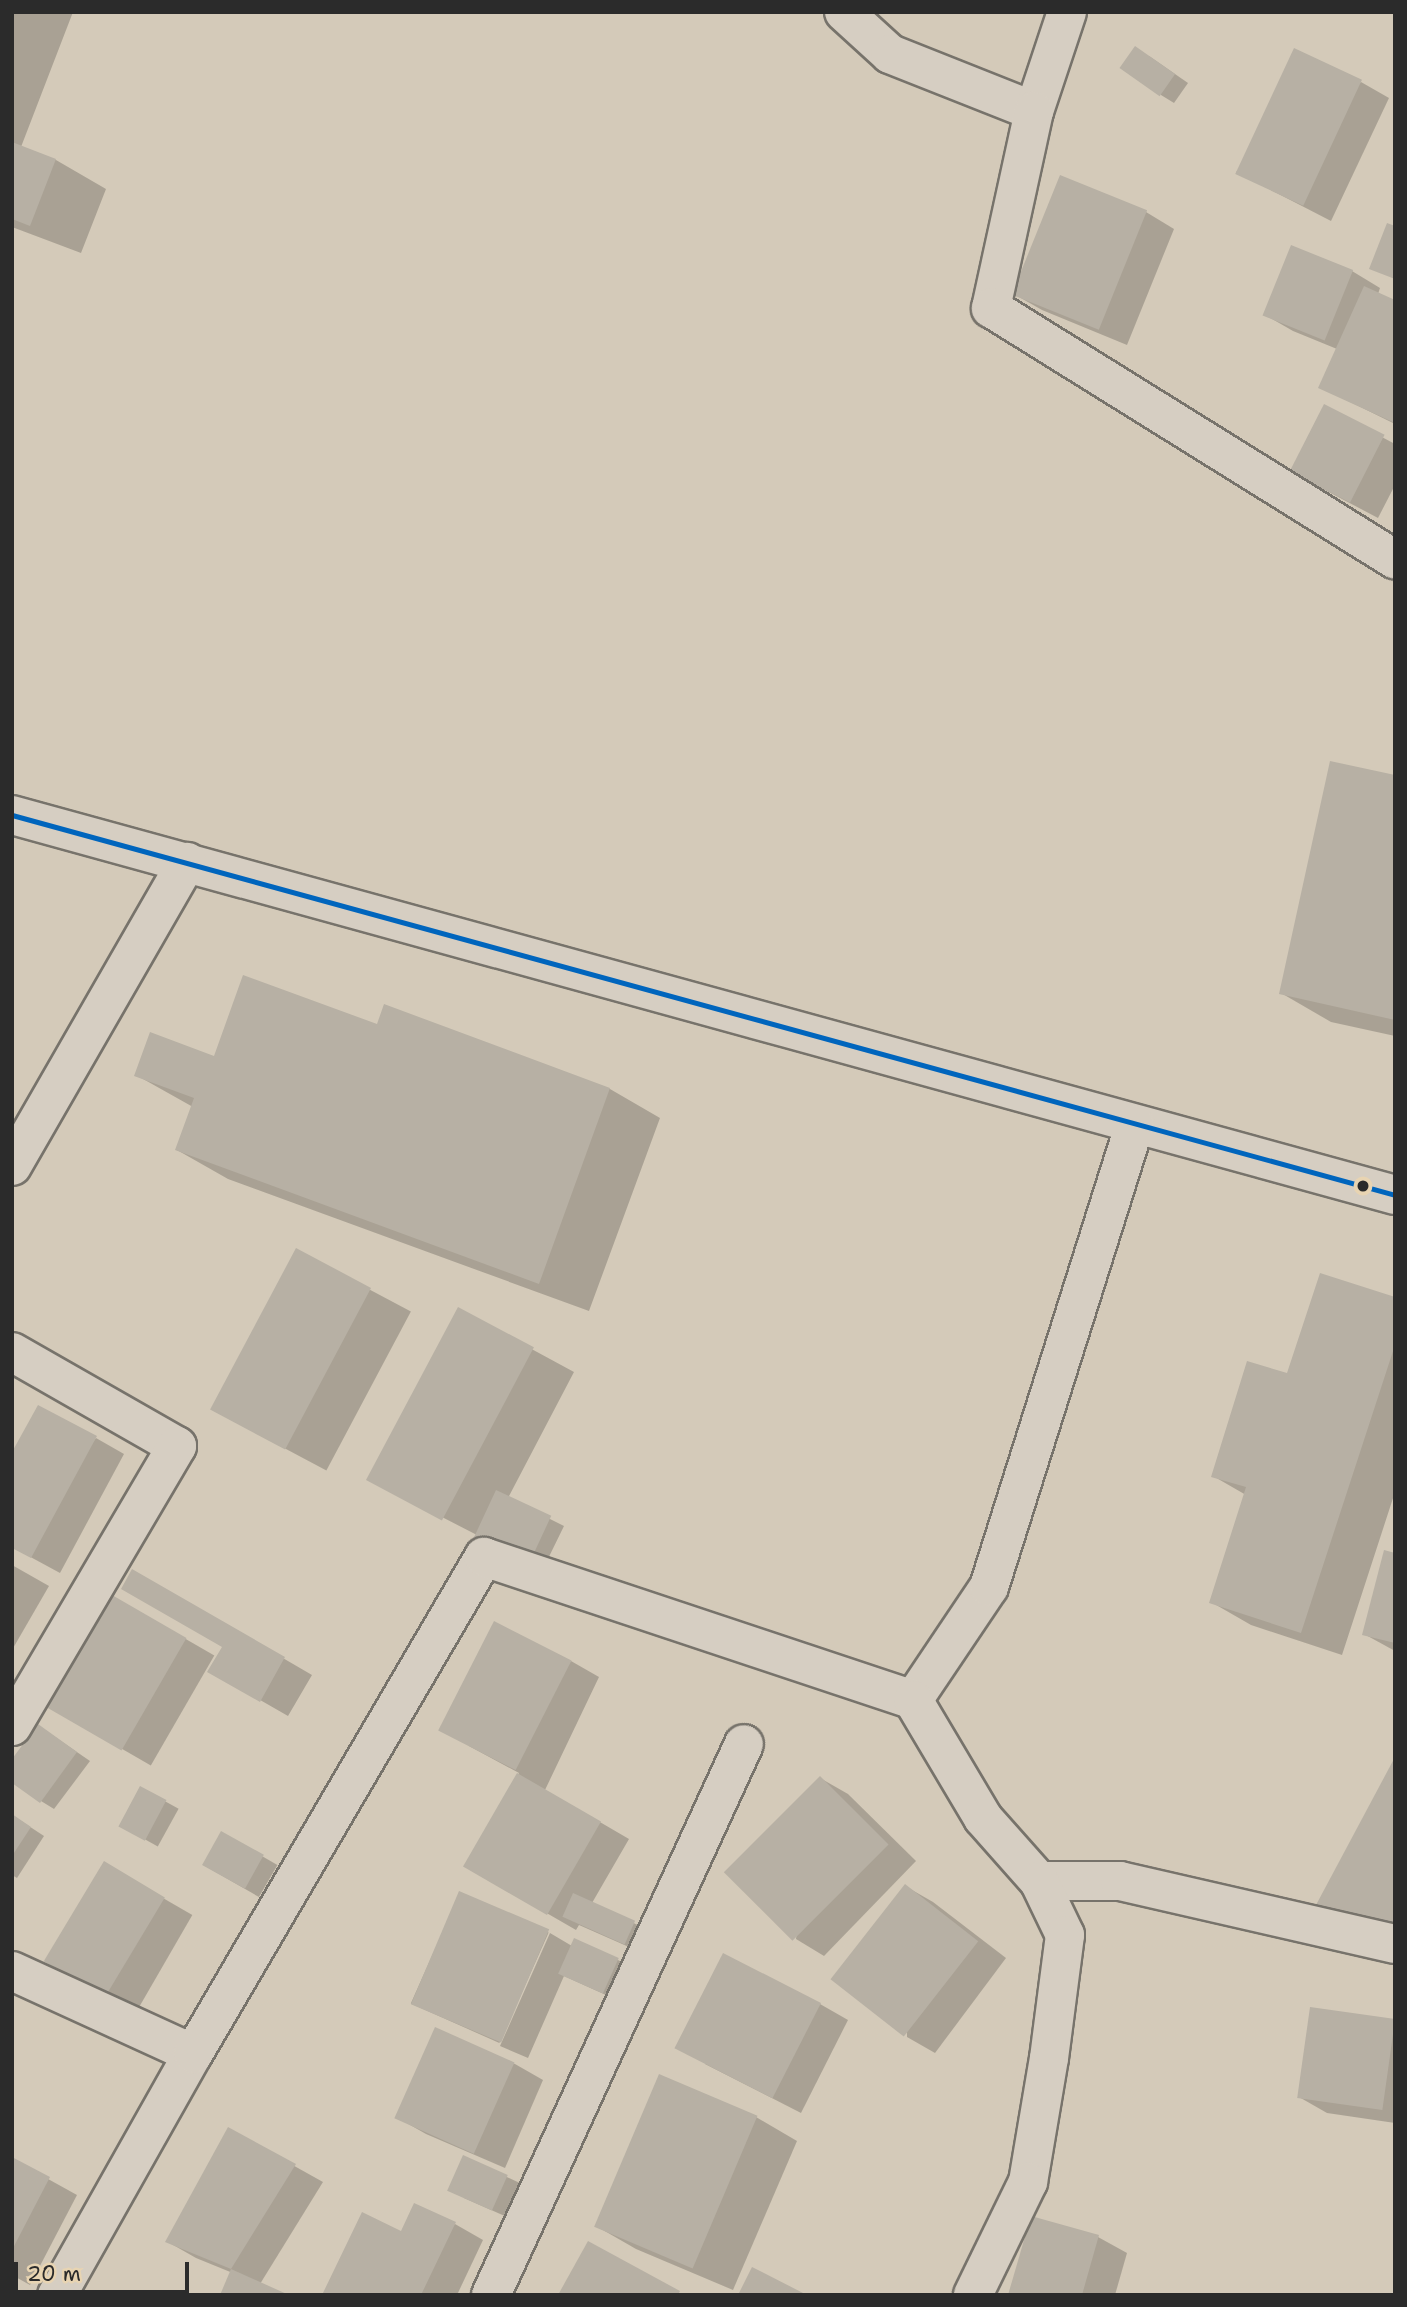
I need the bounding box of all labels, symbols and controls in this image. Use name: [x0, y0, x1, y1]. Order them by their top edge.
unlabelled marker: [1356, 1179, 1370, 1193]
scale bar: [18, 2248, 192, 2292]
text: 20 m: [27, 2260, 81, 2288]

